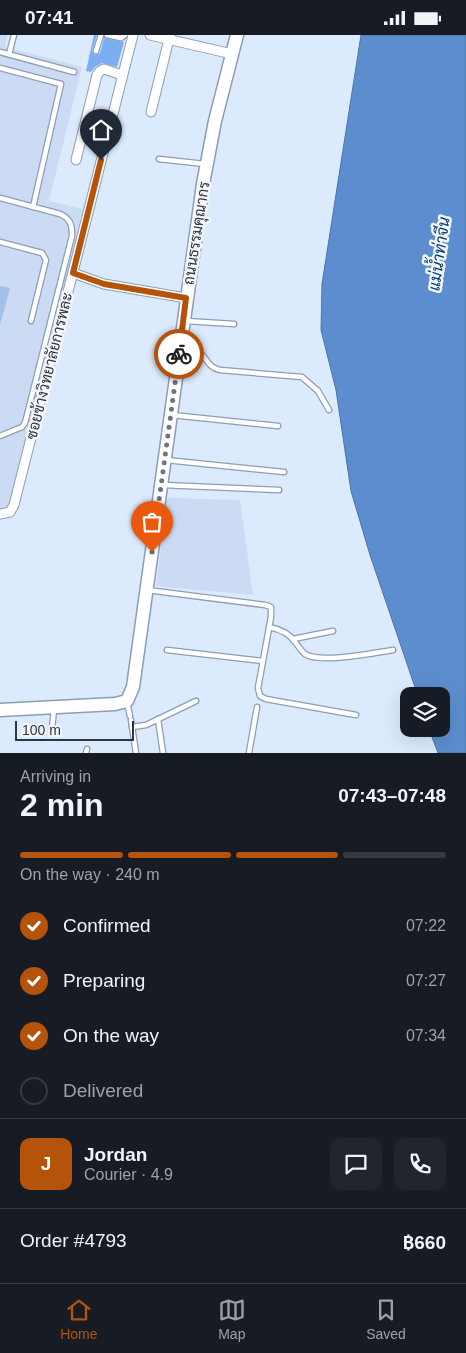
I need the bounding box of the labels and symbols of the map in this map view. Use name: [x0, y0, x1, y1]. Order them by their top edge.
pin: [80, 109, 122, 160]
street label: ถนนธรรมคุณากร: [179, 180, 216, 286]
water label: แม่น้ำท่าจีน: [419, 215, 453, 292]
street label: ซอยข้างวิทยาลัยการพละ: [22, 290, 76, 441]
courier: [154, 329, 204, 379]
pin: [131, 501, 173, 552]
scale bar: [15, 718, 134, 741]

